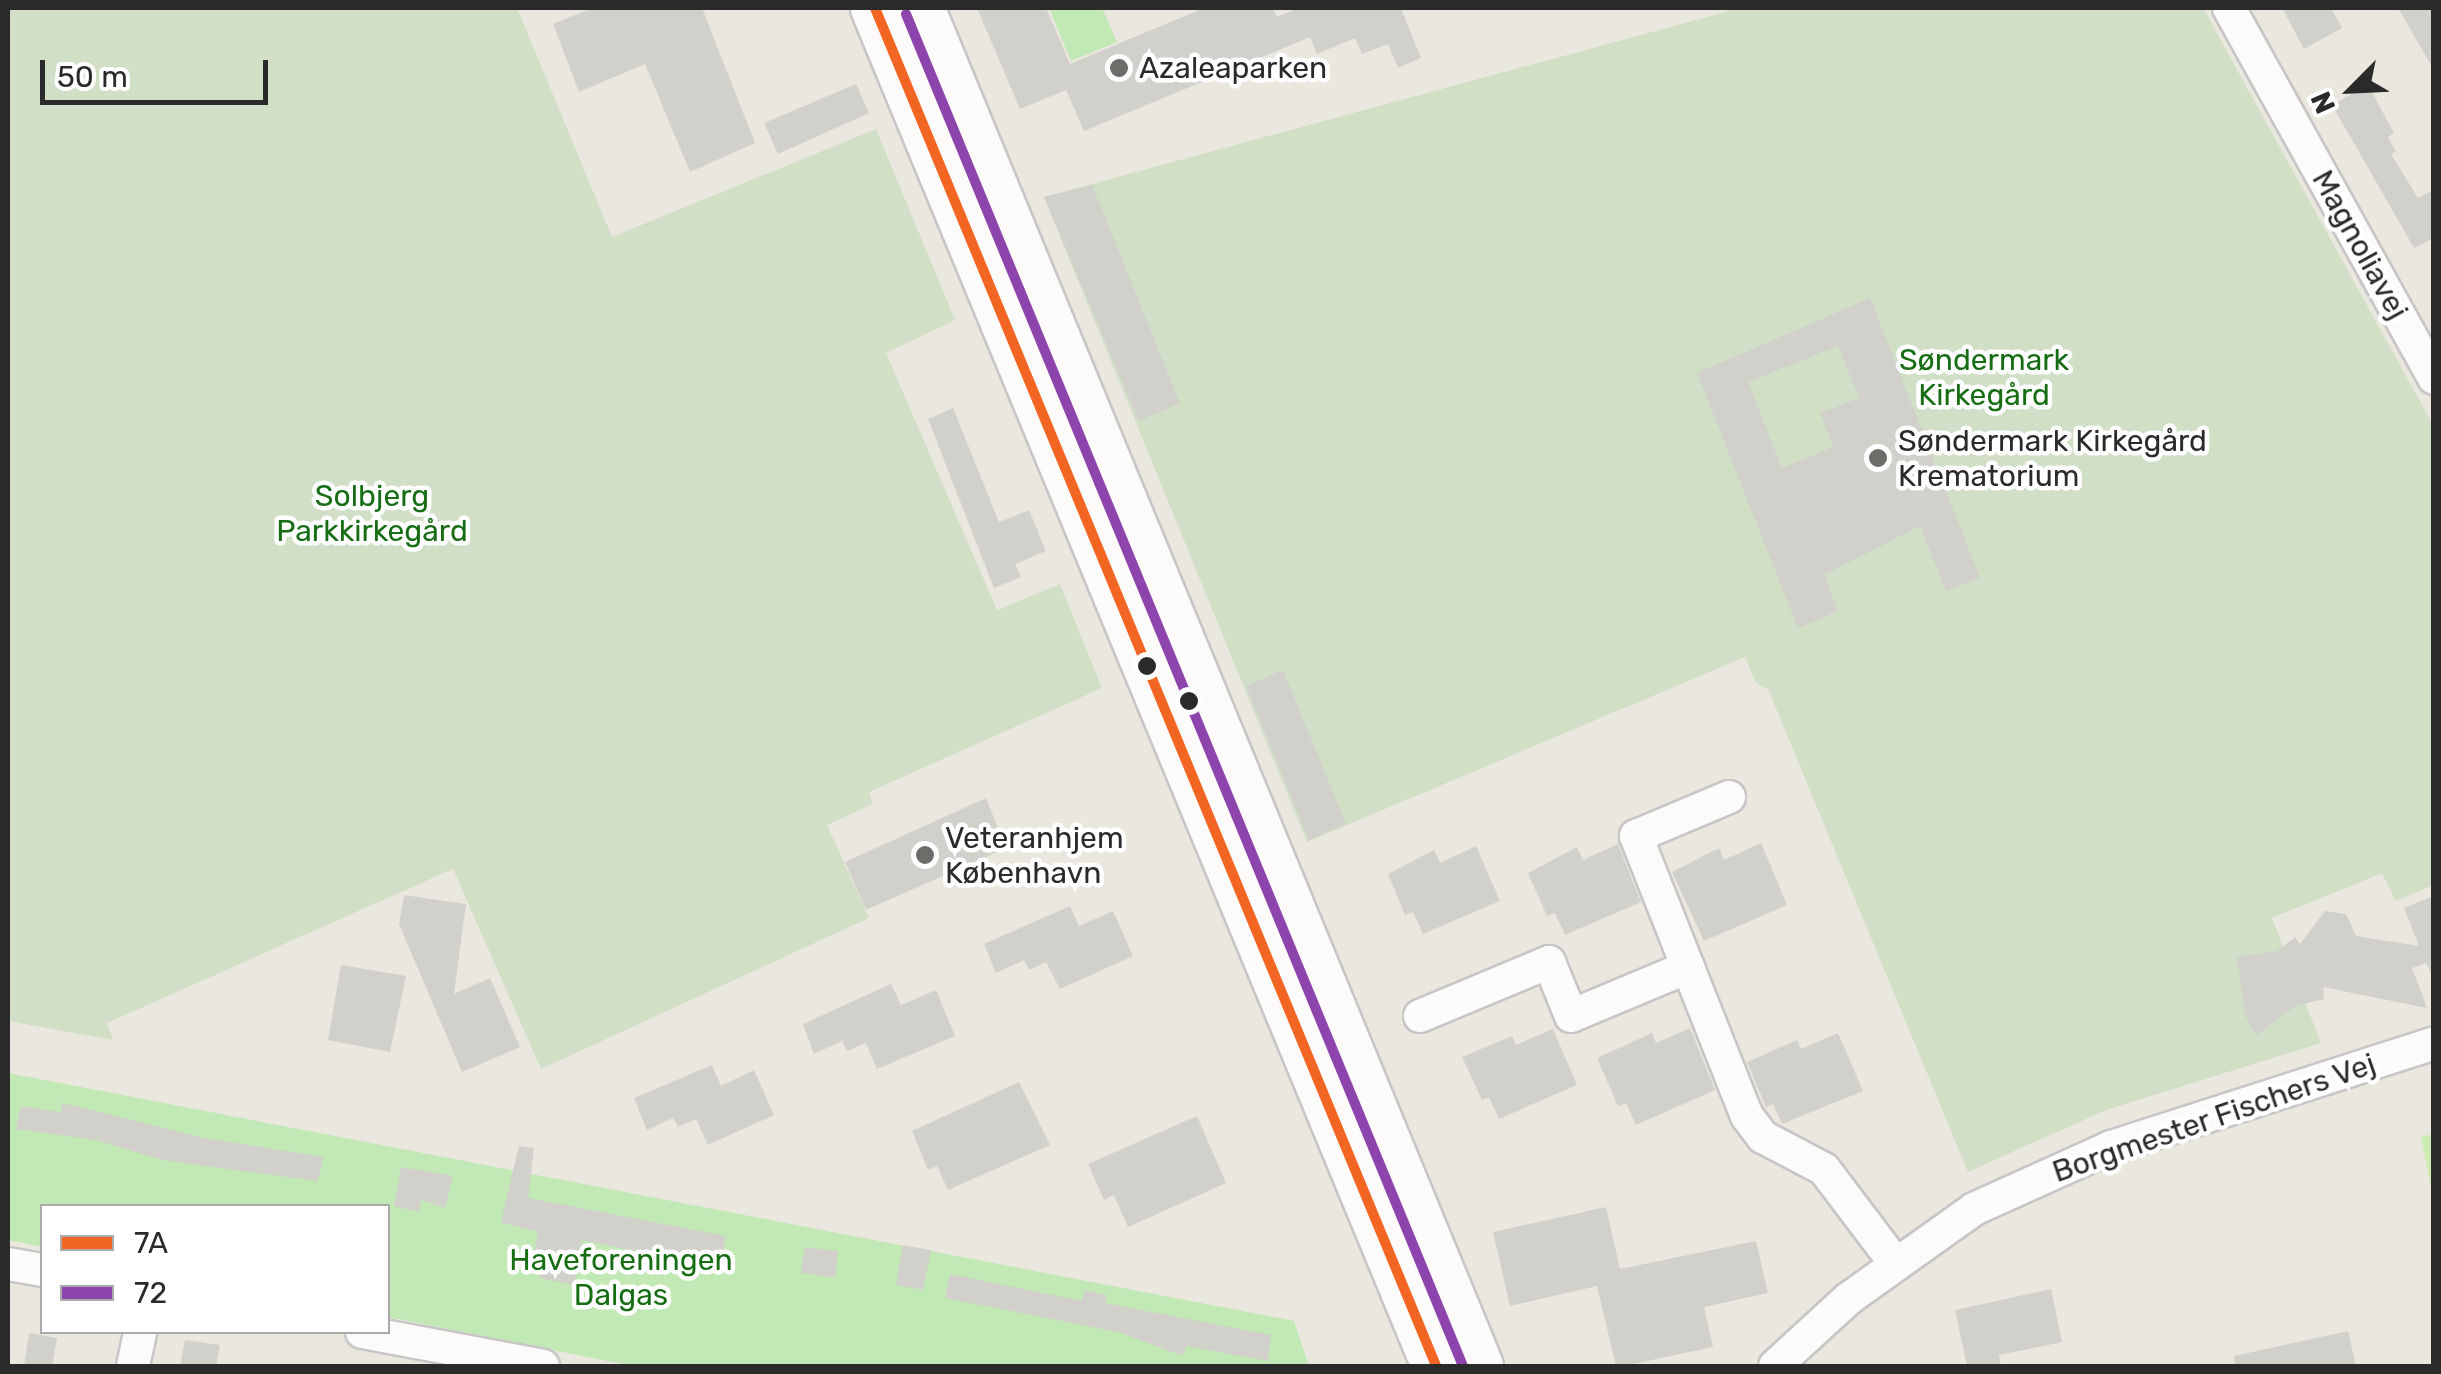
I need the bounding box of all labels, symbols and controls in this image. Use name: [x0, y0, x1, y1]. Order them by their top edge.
scale bar: [45, 40, 272, 102]
north arrow: [2301, 40, 2401, 140]
place label: Azaleaparken: [1139, 50, 1327, 86]
marker: Azaleaparken: [1108, 57, 1130, 79]
text: 50 m: [57, 59, 128, 95]
text: N: [2304, 87, 2342, 118]
street label: Magnoliavej: [2304, 164, 2416, 326]
park label: Søndermark Kirkegård: [1899, 342, 2069, 412]
place label: Søndermark Kirkegård Krematorium: [1898, 423, 2207, 494]
marker: Søndermark Kirkegård Krematorium: [1867, 447, 1889, 469]
park label: Solbjerg Parkkirkegård: [276, 478, 468, 548]
unlabelled marker: [1137, 656, 1157, 676]
unlabelled marker: [1179, 691, 1199, 711]
place label: Veteranhjem København: [945, 820, 1124, 890]
marker: Veteranhjem København: [914, 844, 936, 866]
street label: Borgmester Fischers Vej: [2047, 1046, 2381, 1190]
legend: [40, 1204, 390, 1334]
text: 7A: [134, 1225, 168, 1261]
park label: Haveforeningen Dalgas: [509, 1242, 733, 1312]
text: 72: [134, 1275, 167, 1311]

